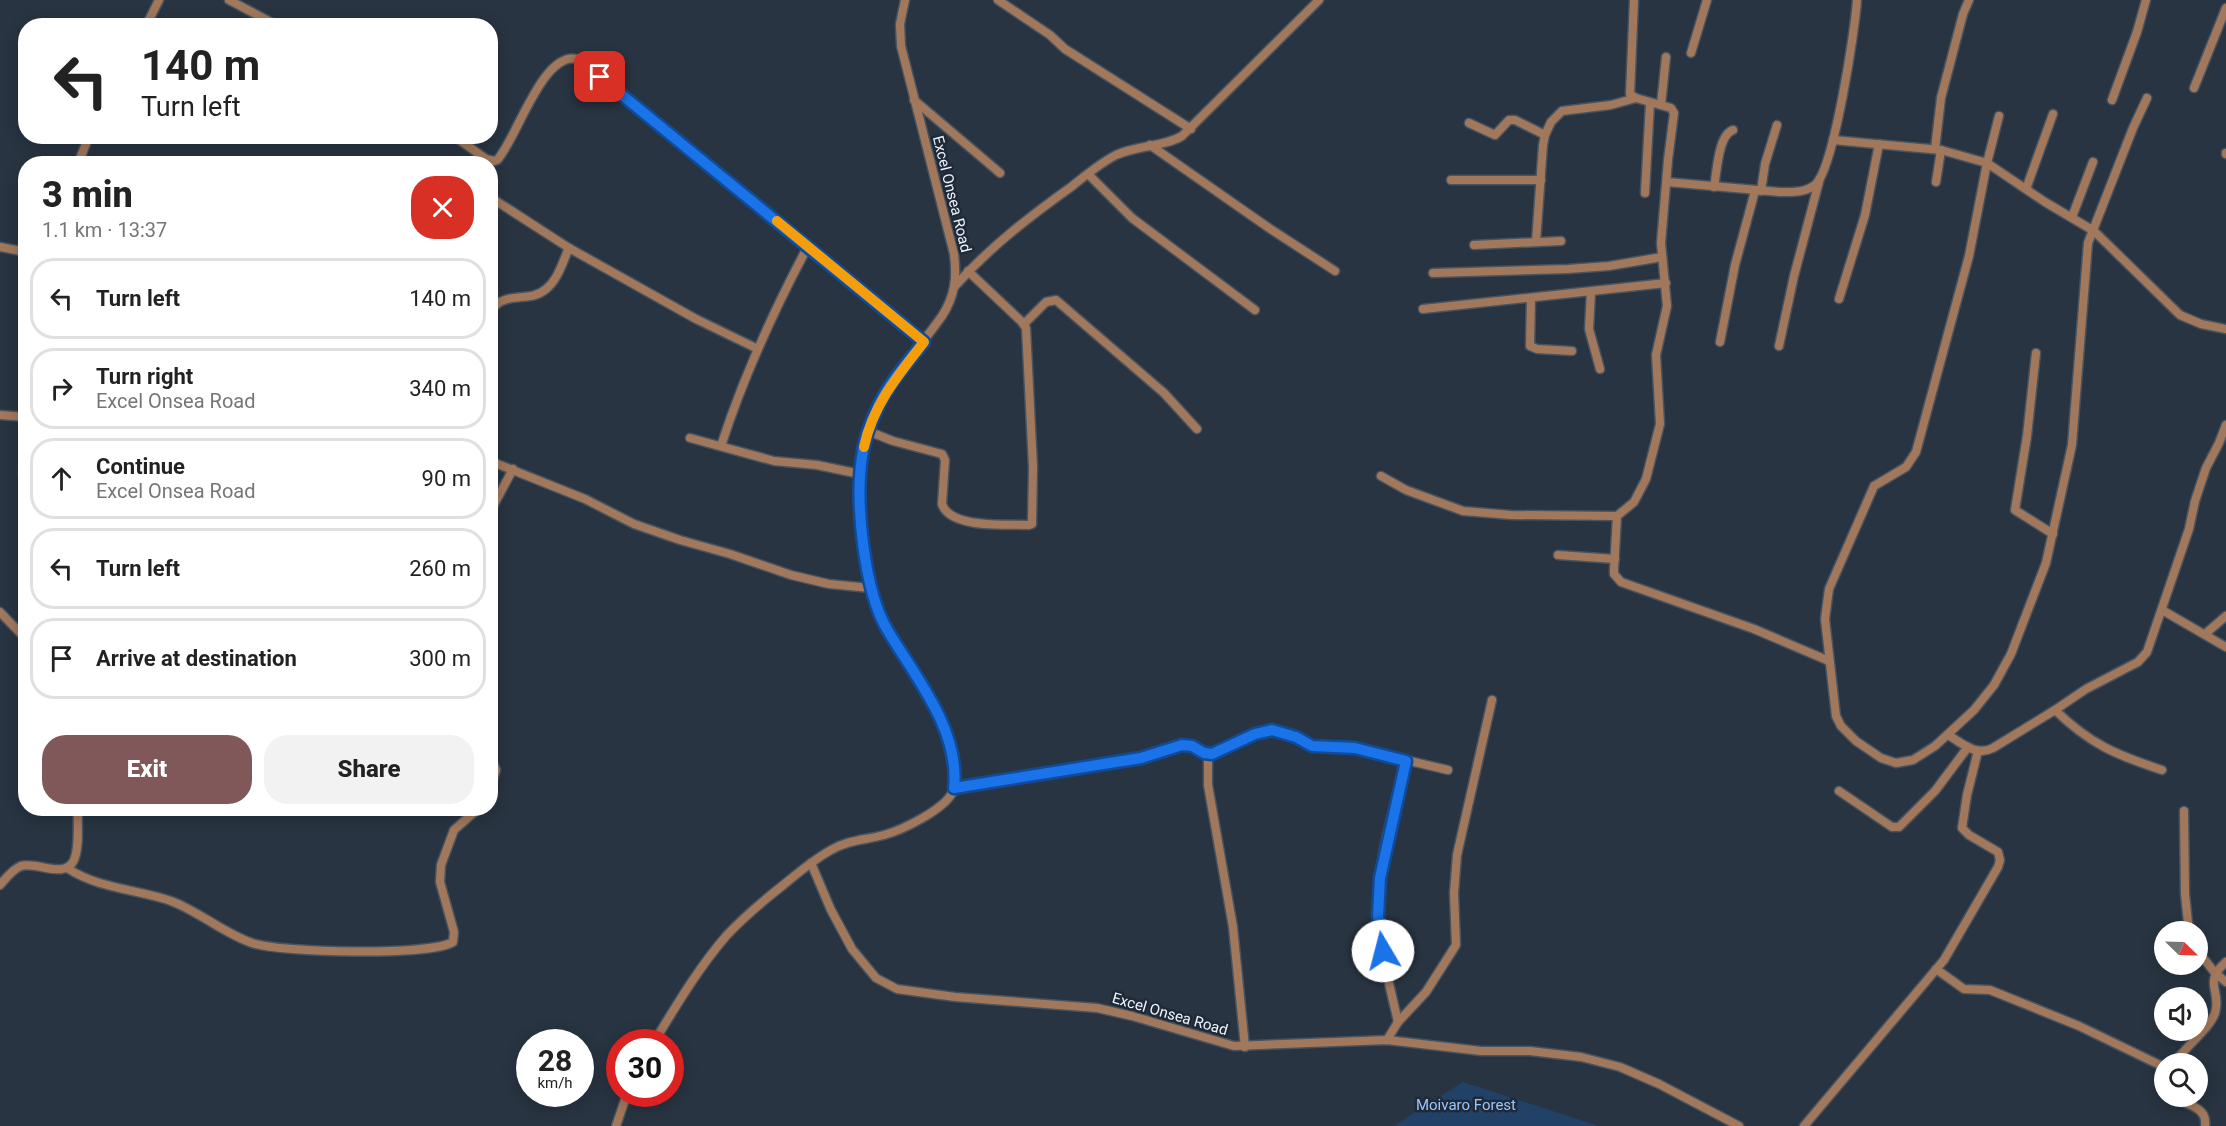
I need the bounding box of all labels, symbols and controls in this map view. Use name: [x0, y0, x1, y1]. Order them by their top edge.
text: 140 m: [141, 41, 260, 90]
icon: left: [42, 42, 120, 120]
pin: [574, 51, 625, 102]
icon: arrive: [583, 60, 616, 93]
text: Turn left: [141, 91, 241, 123]
street label: Excel Onsea Road: [929, 134, 975, 254]
text: 3 min: [42, 174, 133, 216]
button: close: [411, 176, 474, 239]
text: 1.1 km · 13:37: [42, 218, 167, 242]
icon: left: [45, 282, 78, 315]
text: Turn left: [96, 286, 180, 311]
text: 140 m: [409, 286, 471, 311]
text: Turn right: [96, 364, 193, 389]
icon: right: [45, 372, 78, 405]
text: 340 m: [409, 376, 471, 401]
text: Excel Onsea Road: [96, 389, 255, 413]
text: Continue: [96, 454, 185, 479]
icon: ahead: [45, 462, 78, 495]
text: 90 m: [422, 466, 471, 491]
text: Excel Onsea Road: [96, 479, 255, 503]
icon: left: [45, 552, 78, 585]
text: Turn left: [96, 556, 180, 581]
text: 260 m: [409, 556, 471, 581]
icon: arrive: [45, 642, 78, 675]
text: Arrive at destination: [96, 646, 297, 671]
text: 300 m: [409, 646, 471, 671]
button: Exit: [42, 735, 252, 804]
button: Share: [264, 735, 474, 804]
position arrow: [1351, 919, 1415, 983]
north arrow: [2154, 921, 2208, 975]
map controls: [2154, 921, 2208, 1107]
button: sound: [2154, 987, 2208, 1041]
street label: Excel Onsea Road: [1110, 989, 1230, 1039]
speed limit sign: 30: [606, 1029, 684, 1107]
text: 28: [538, 1043, 572, 1078]
button: search: [2154, 1053, 2208, 1107]
text: km/h: [537, 1074, 573, 1092]
park label: Moivaro Forest: [1416, 1096, 1516, 1114]

